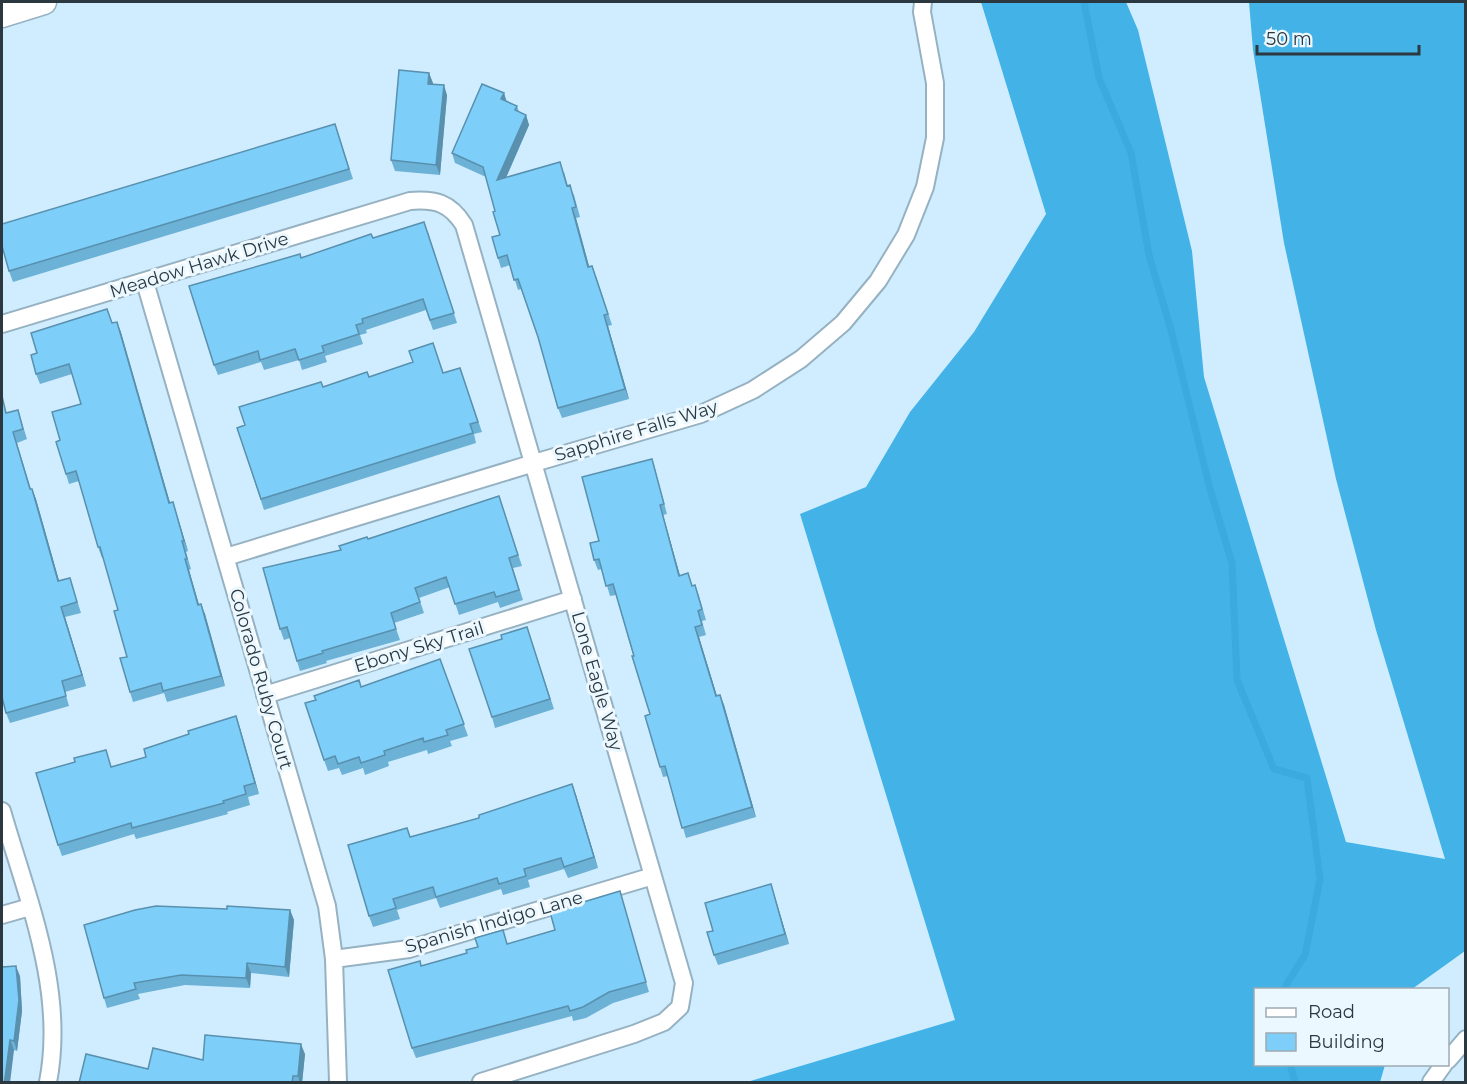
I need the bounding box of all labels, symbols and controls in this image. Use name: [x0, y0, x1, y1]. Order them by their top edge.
scale bar: [1257, 18, 1419, 56]
text: 50 m: [1266, 28, 1312, 50]
street label: Meadow Hawk Drive: [107, 227, 291, 303]
street label: Sapphire Falls Way: [552, 396, 721, 466]
street label: Colorado Ruby Court: [225, 586, 297, 772]
street label: Lone Eagle Way: [567, 609, 627, 753]
street label: Ebony Sky Trail: [351, 617, 487, 677]
street label: Spanish Indigo Lane: [403, 886, 585, 958]
legend: [1254, 988, 1449, 1066]
text: Road: [1308, 1001, 1355, 1023]
text: Building: [1308, 1031, 1385, 1053]

